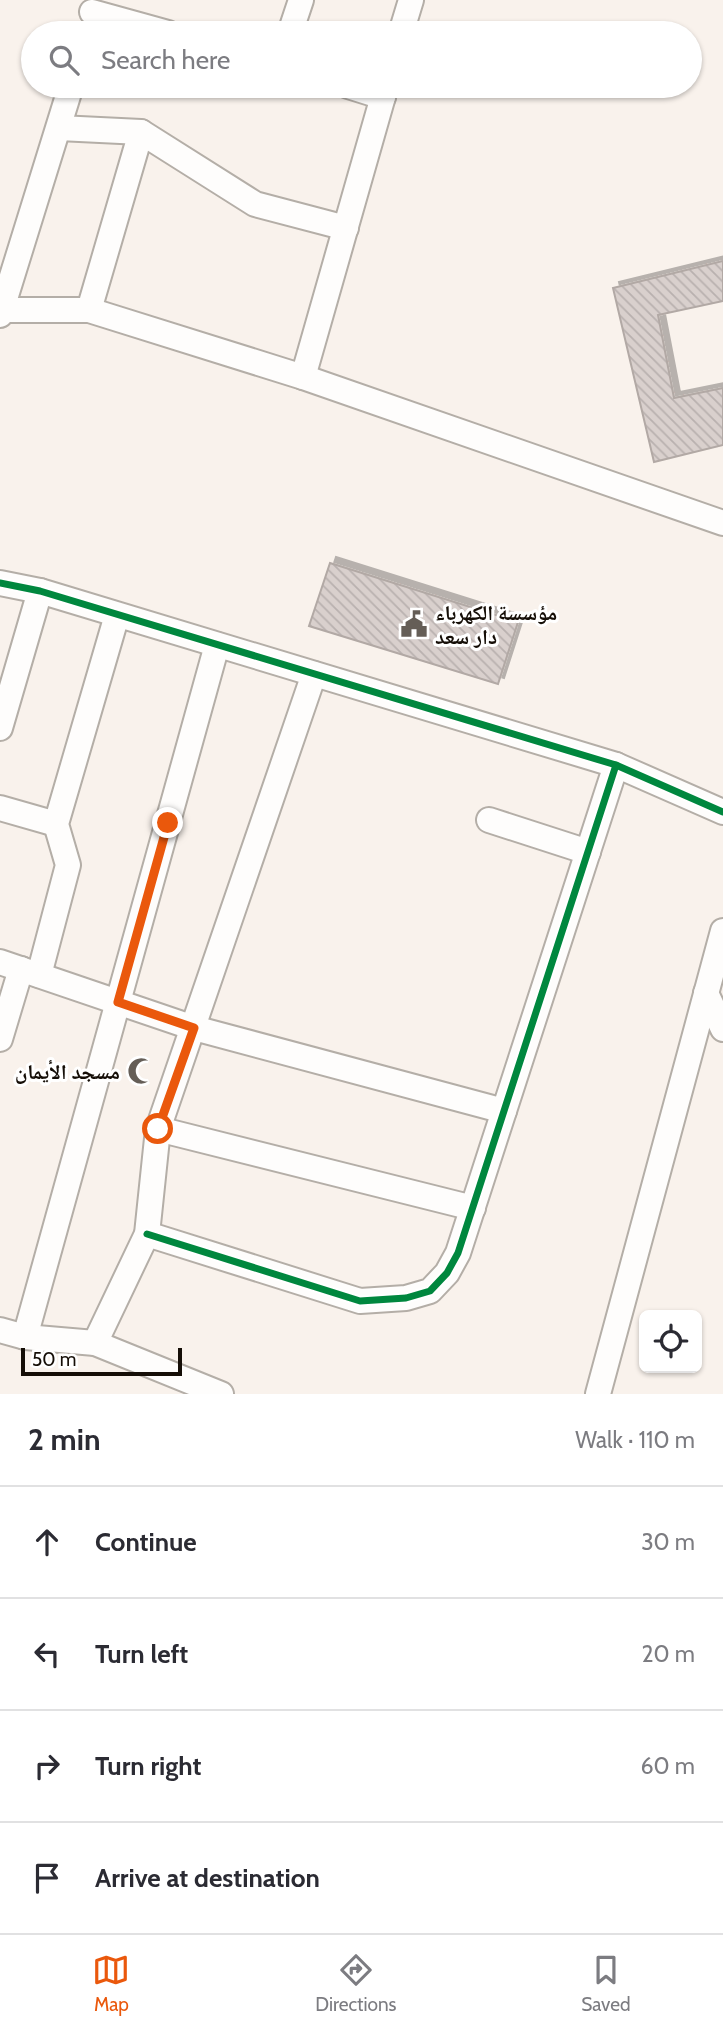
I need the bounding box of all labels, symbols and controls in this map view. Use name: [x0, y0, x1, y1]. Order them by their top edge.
search box: [21, 21, 702, 98]
icon: search: [45, 41, 83, 79]
text: Search here: [101, 44, 230, 76]
place label: مؤسسة الكهرباء دار سعد: [435, 600, 557, 649]
public building icon: مؤسسة الكهرباء دار سعد: [399, 609, 429, 639]
route end: [152, 807, 183, 838]
mosque icon: مسجد الأيمان: [126, 1056, 156, 1086]
place label: مسجد الأيمان: [15, 1059, 120, 1084]
route start: [142, 1113, 173, 1144]
map controls: [639, 1310, 702, 1373]
button: locate: [639, 1310, 702, 1373]
scale bar: [21, 1345, 182, 1377]
text: 50 m: [32, 1348, 76, 1371]
text: 2 min: [28, 1421, 100, 1458]
text: Walk · 110 m: [575, 1426, 695, 1454]
icon: ahead: [28, 1523, 66, 1561]
text: Continue: [95, 1526, 197, 1558]
text: 30 m: [641, 1528, 695, 1556]
icon: left: [28, 1635, 66, 1673]
text: Turn left: [95, 1638, 188, 1670]
text: 20 m: [642, 1640, 695, 1668]
icon: right: [28, 1747, 66, 1785]
text: Turn right: [95, 1750, 201, 1782]
text: 60 m: [641, 1752, 695, 1780]
icon: arrive: [28, 1859, 66, 1897]
text: Arrive at destination: [95, 1862, 320, 1894]
tab: Map: [92, 1951, 130, 2016]
tab: Directions: [315, 1951, 396, 2016]
tab: Saved: [581, 1951, 631, 2016]

